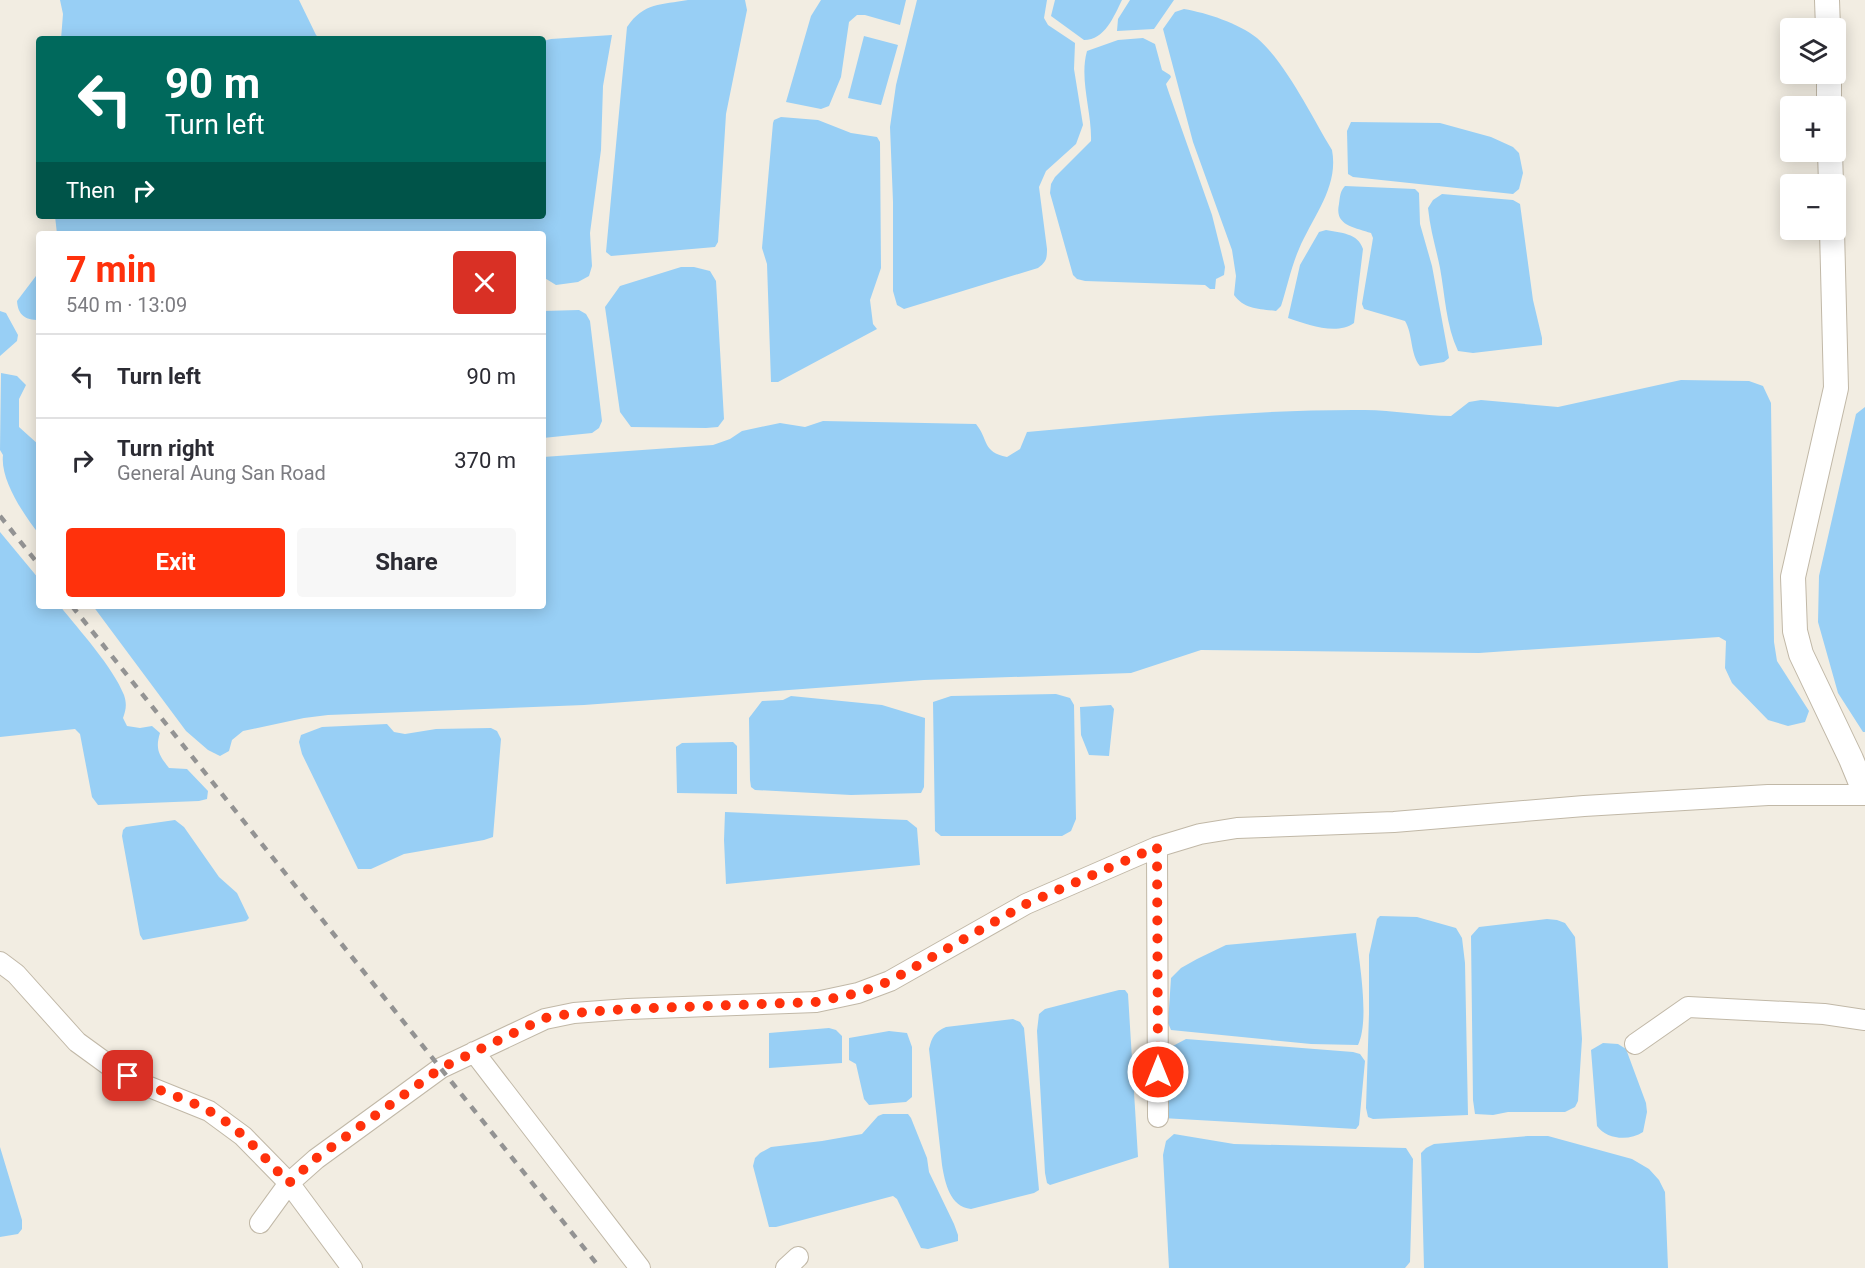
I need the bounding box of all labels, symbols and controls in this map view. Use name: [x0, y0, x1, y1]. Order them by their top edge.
map controls: [1780, 18, 1846, 240]
button: layers: [1780, 18, 1846, 84]
text: 90 m: [165, 59, 260, 108]
icon: left: [66, 60, 144, 138]
button: +: [1780, 96, 1846, 162]
text: Turn left: [165, 109, 265, 141]
icon: right: [127, 174, 160, 207]
button: −: [1780, 174, 1846, 240]
text: Then: [66, 178, 115, 203]
text: 7 min: [66, 249, 157, 291]
button: close: [453, 251, 516, 314]
text: 540 m · 13:09: [66, 293, 187, 317]
icon: left: [66, 360, 99, 393]
text: Turn left: [117, 364, 201, 389]
text: 90 m: [467, 364, 516, 389]
text: Turn right: [117, 436, 214, 461]
icon: right: [66, 444, 99, 477]
text: 370 m: [454, 448, 516, 473]
text: General Aung San Road: [117, 461, 326, 485]
button: Exit: [66, 528, 285, 597]
button: Share: [297, 528, 516, 597]
position arrow: [1126, 1040, 1190, 1104]
pin: [102, 1050, 153, 1101]
icon: arrive: [111, 1059, 144, 1092]

